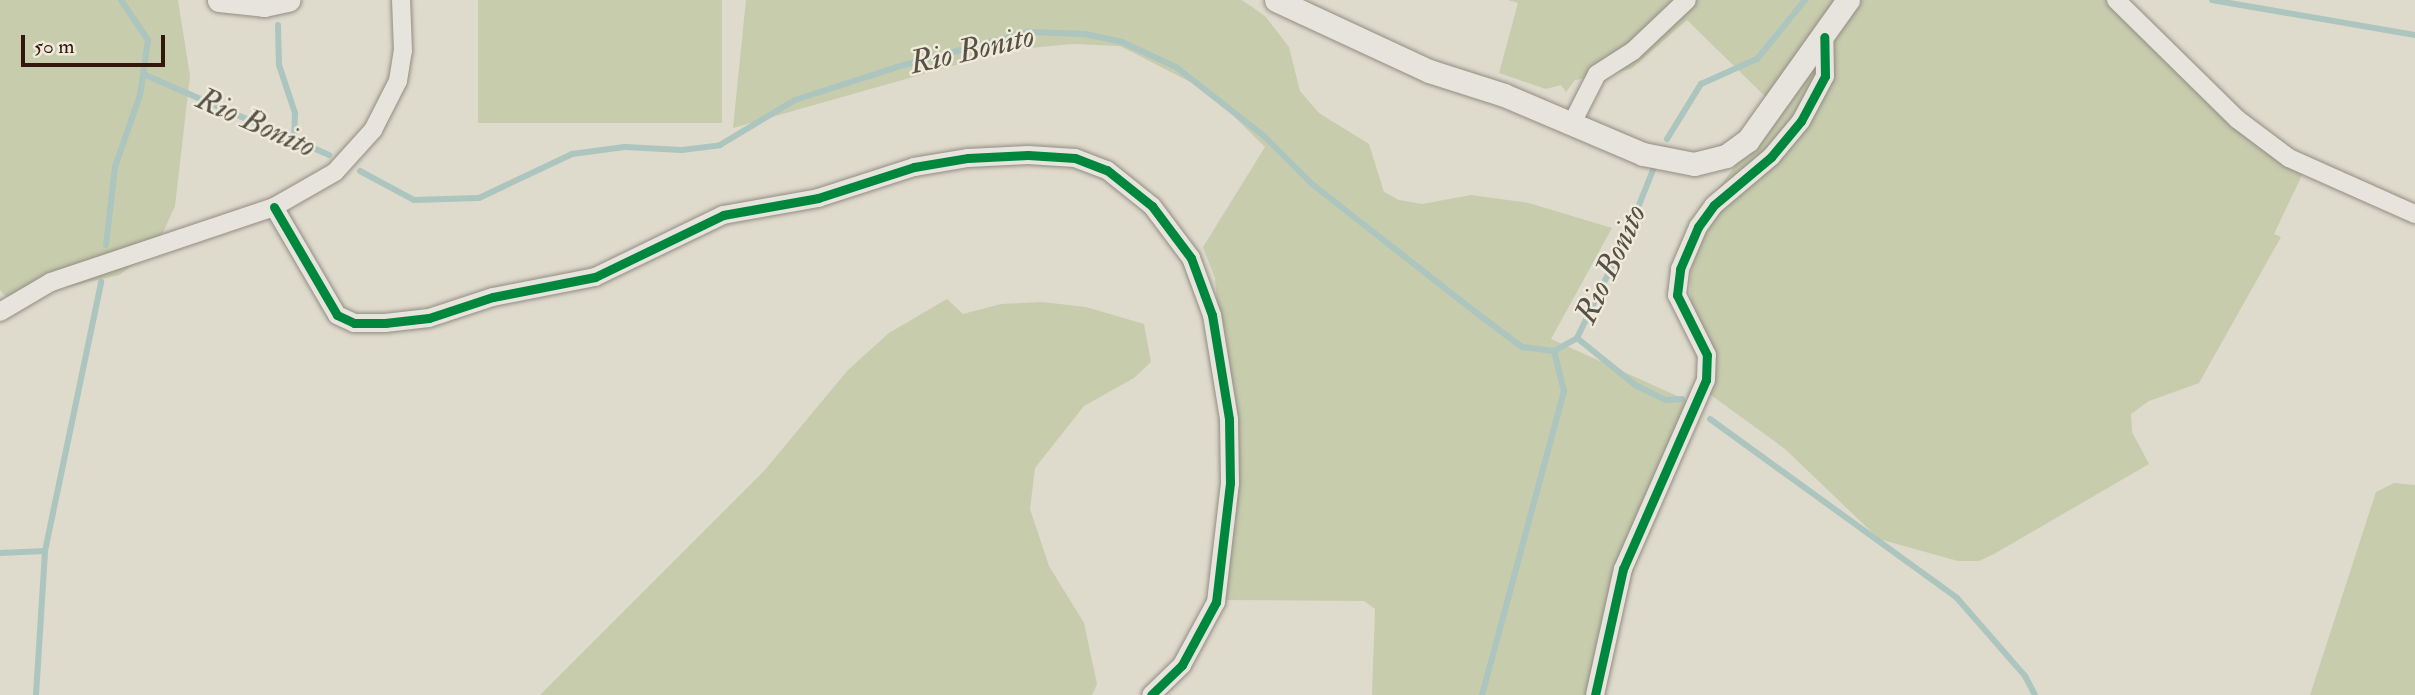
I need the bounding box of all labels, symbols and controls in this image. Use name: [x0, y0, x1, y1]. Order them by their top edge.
water label: Rio Bonito: [906, 17, 1038, 83]
scale bar: [24, 21, 168, 65]
text: 50 m: [34, 33, 75, 60]
water label: Rio Bonito: [190, 80, 322, 166]
water label: Rio Bonito: [1567, 199, 1655, 329]

